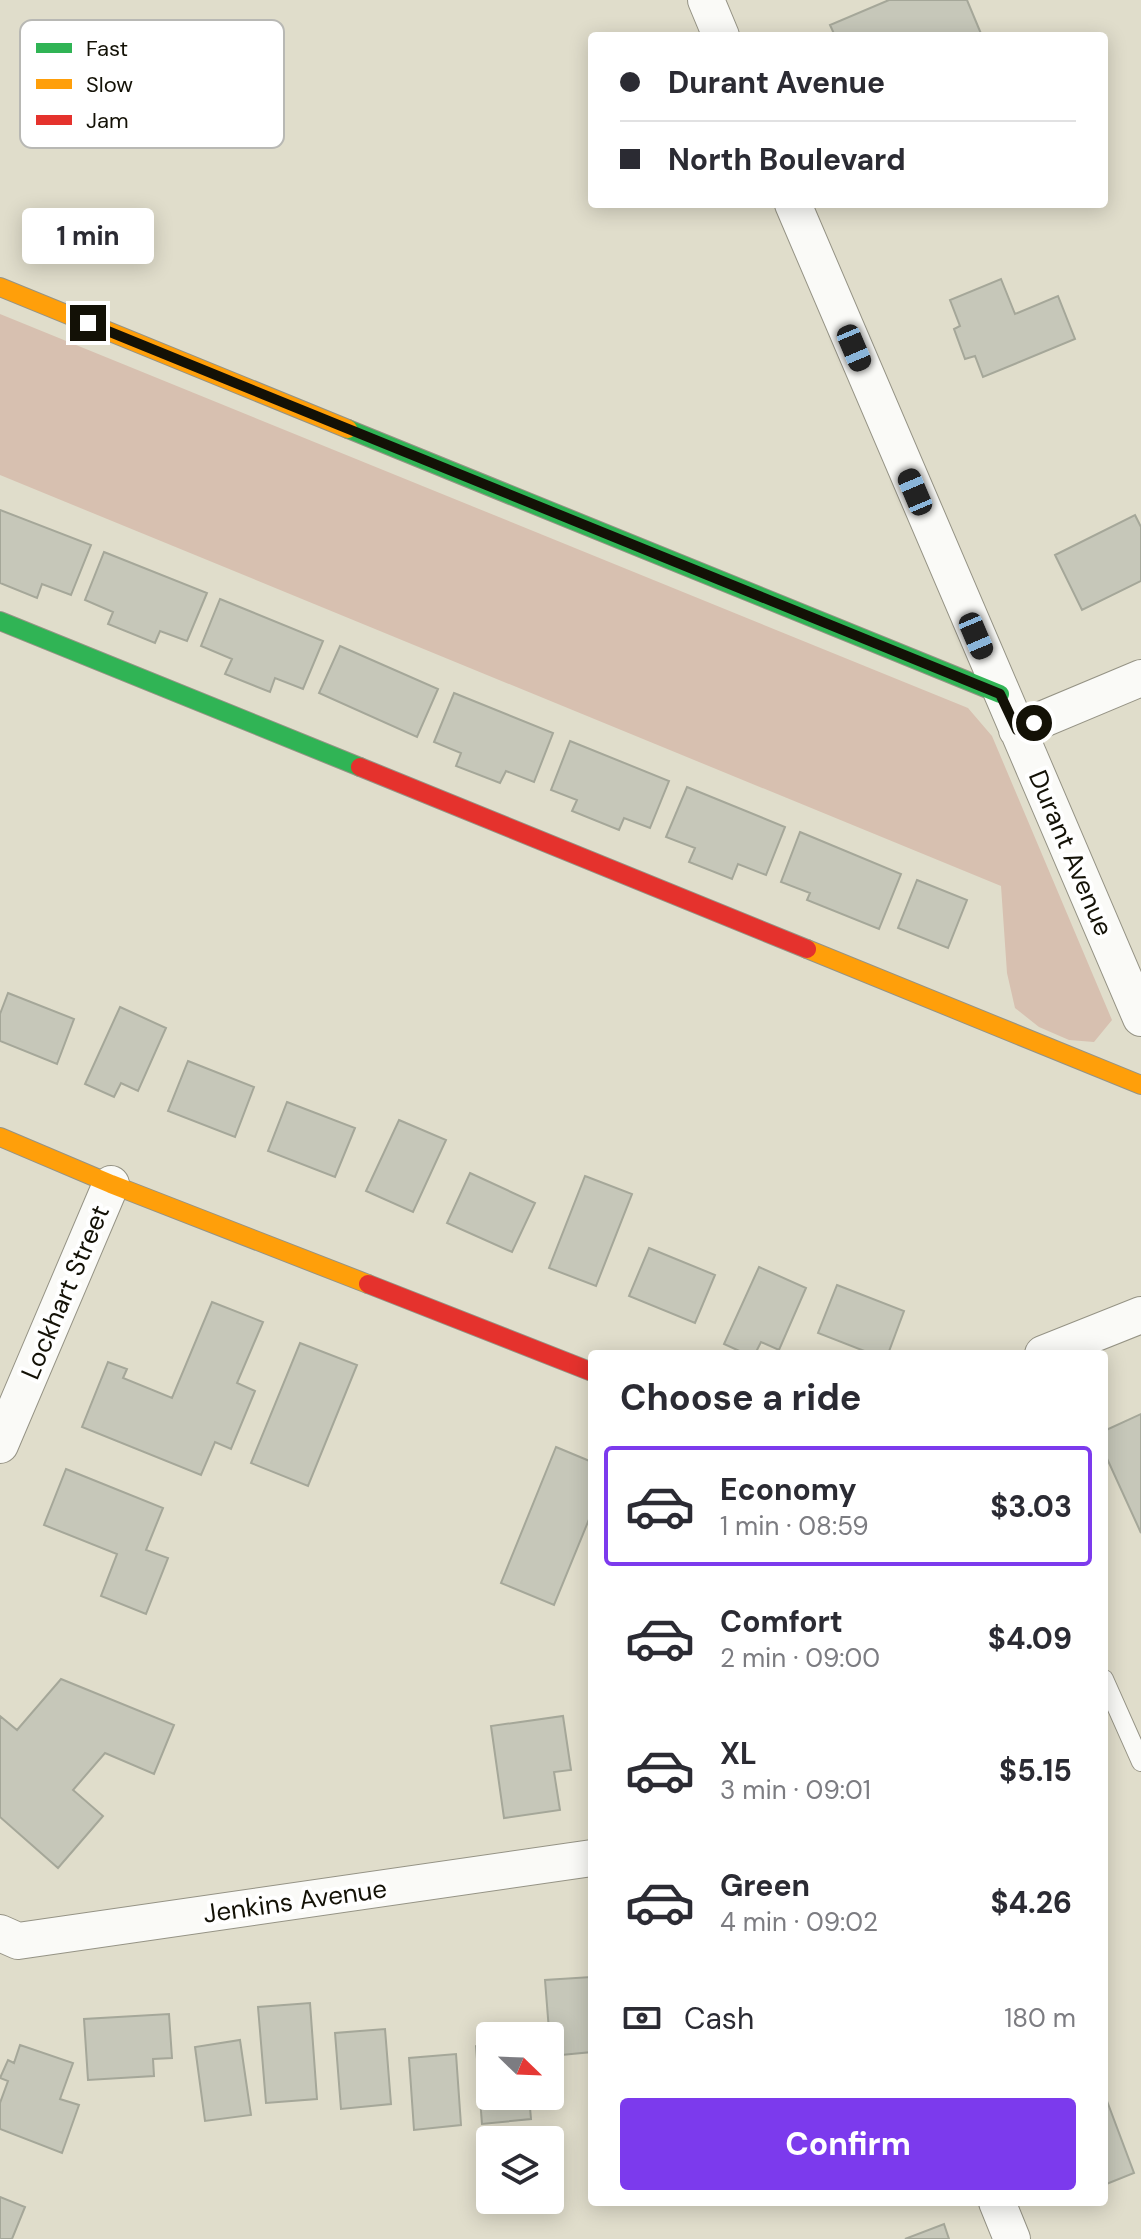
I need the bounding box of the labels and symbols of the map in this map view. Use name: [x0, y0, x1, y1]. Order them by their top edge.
legend: [20, 20, 284, 148]
text: Fast: [86, 34, 128, 63]
text: Slow: [86, 70, 133, 99]
text: Jam: [86, 106, 129, 135]
callout: 1 min: [22, 207, 154, 263]
route end: [70, 305, 106, 341]
car: [834, 321, 874, 375]
car: [895, 465, 935, 519]
car: [956, 609, 996, 663]
route start: [1016, 705, 1052, 741]
street label: Durant Avenue: [1021, 765, 1121, 941]
street label: Lockhart Street: [13, 1200, 117, 1384]
street label: Jenkins Avenue: [201, 1871, 389, 1931]
north arrow: [476, 2022, 564, 2110]

